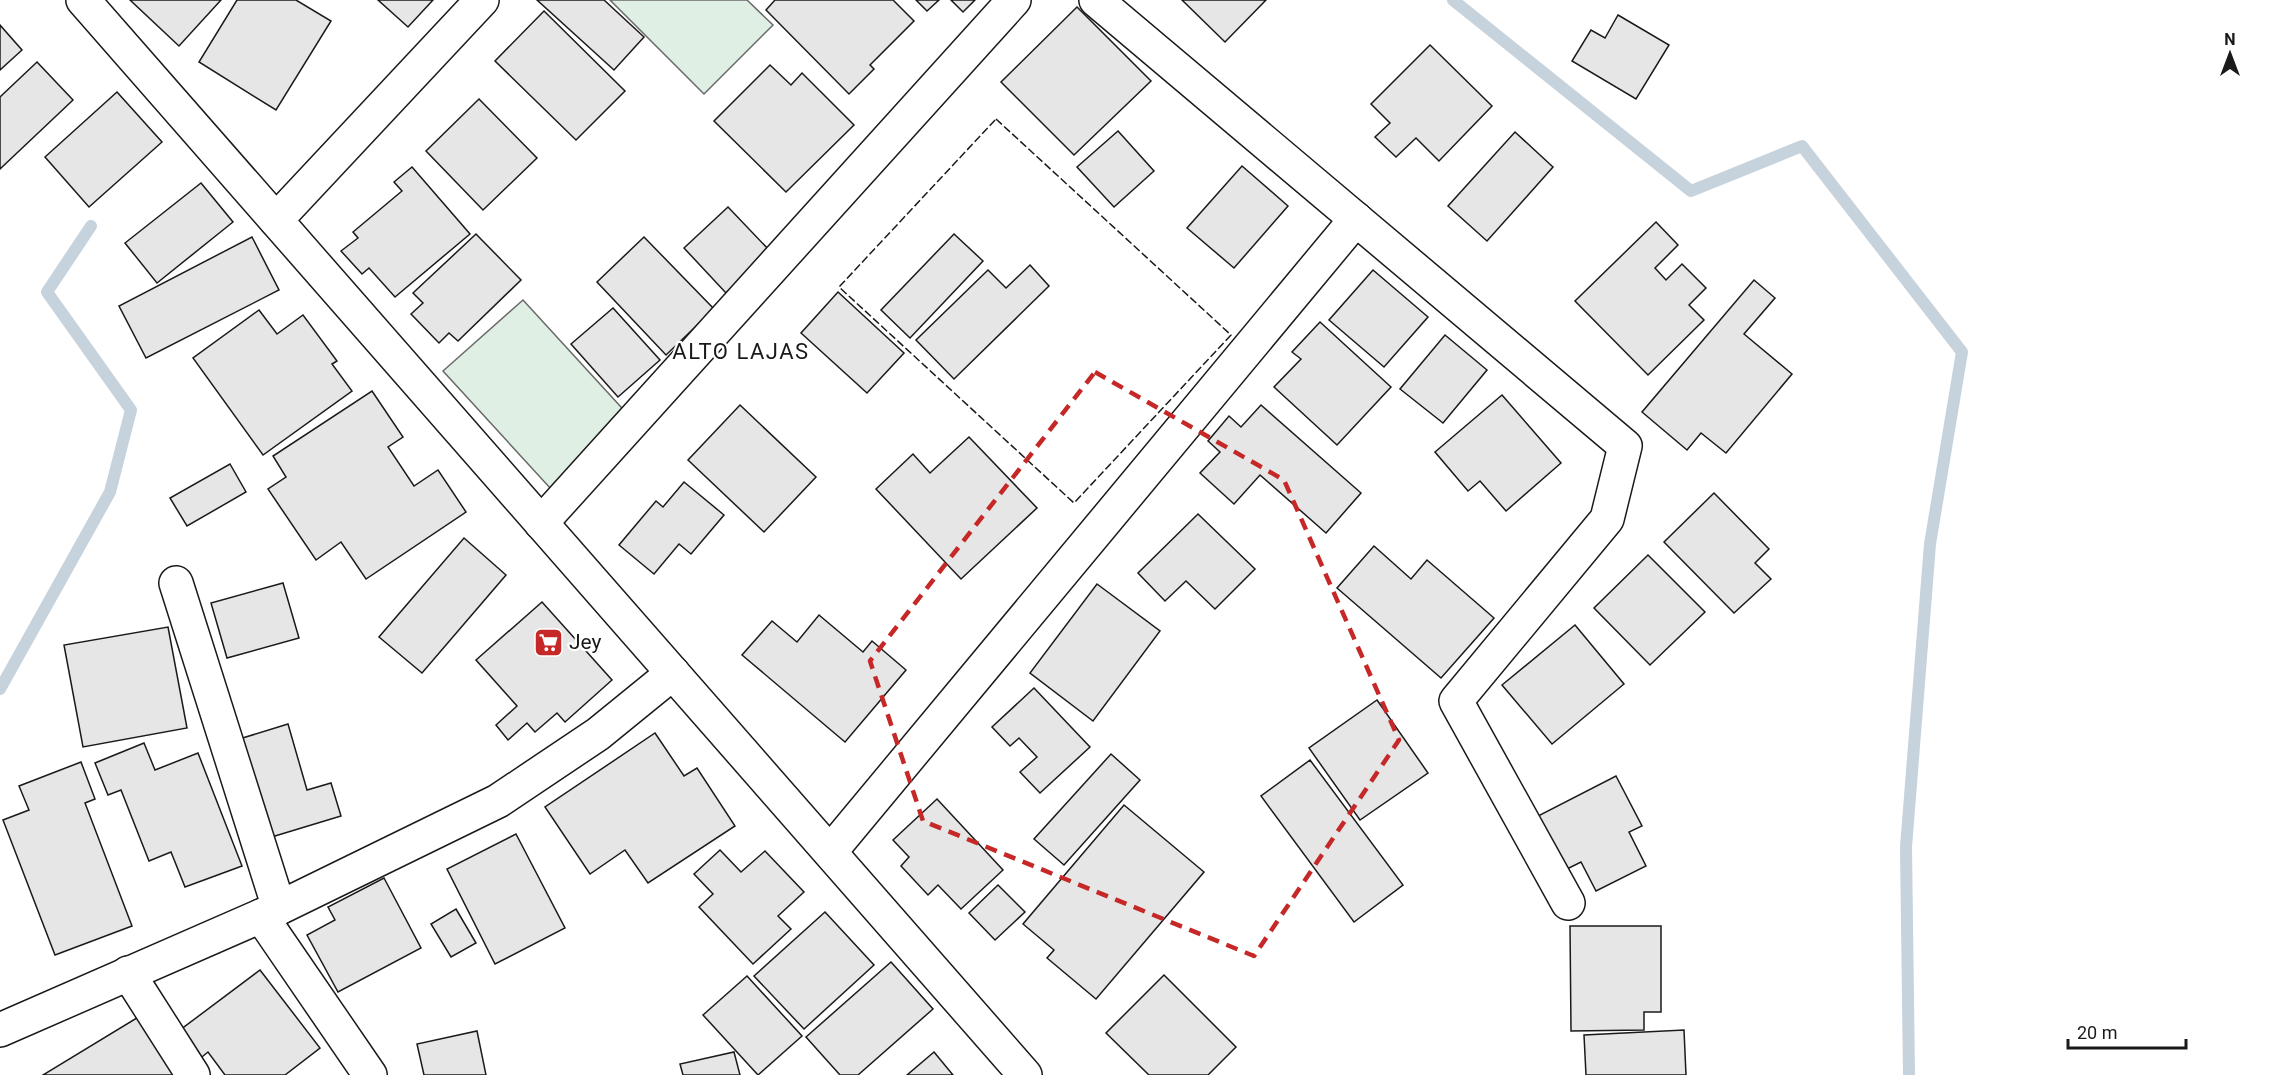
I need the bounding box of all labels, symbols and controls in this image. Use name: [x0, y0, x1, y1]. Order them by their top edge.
north arrow: [2200, 24, 2260, 84]
text: N: [2224, 30, 2236, 49]
district label: ALTO LAJAS: [672, 339, 810, 364]
supermarket icon: Jey: [532, 626, 564, 658]
place label: Jey: [569, 630, 602, 654]
scale bar: [2068, 1012, 2186, 1050]
text: 20 m: [2077, 1022, 2117, 1043]

